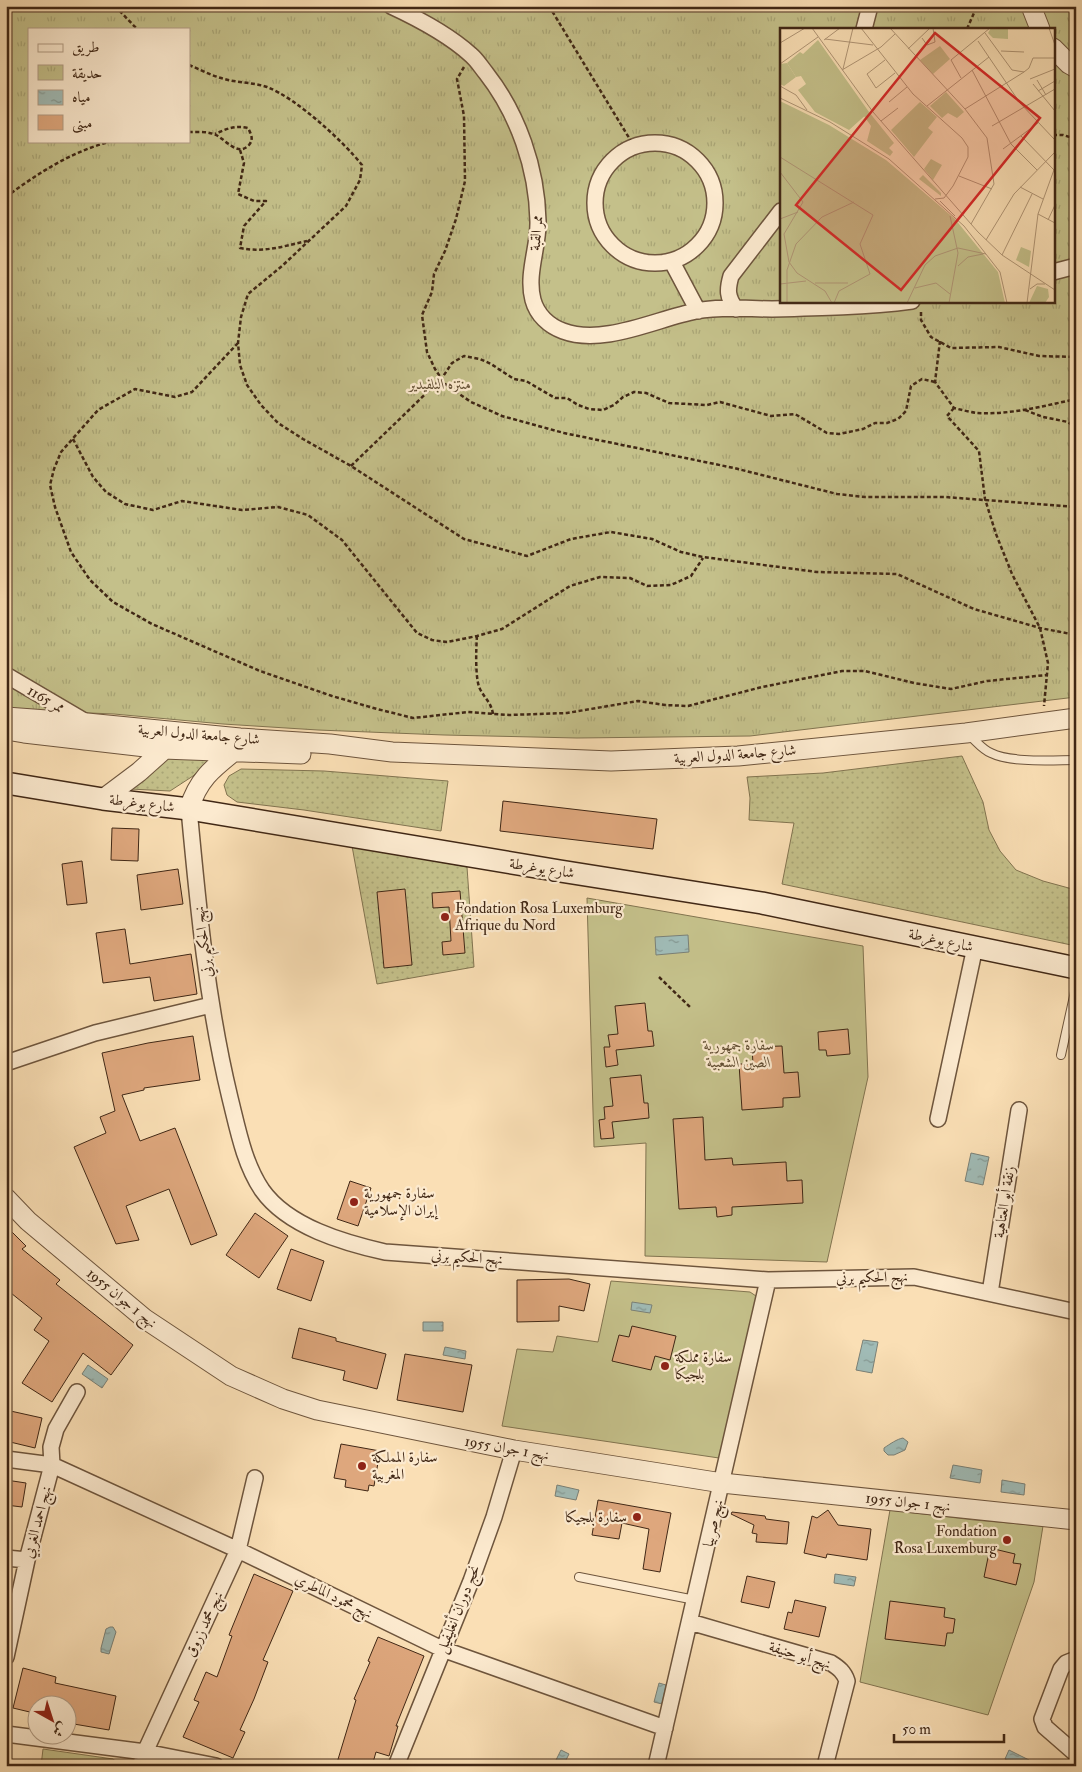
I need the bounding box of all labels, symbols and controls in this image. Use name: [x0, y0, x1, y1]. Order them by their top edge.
legend: [28, 28, 190, 142]
inset map: [780, 28, 1054, 302]
text: طريق: [72, 38, 99, 57]
text: حديقة: [72, 64, 102, 83]
text: مياه: [72, 88, 90, 107]
text: مبنى: [72, 114, 92, 134]
street label: ممر القبة: [525, 214, 548, 252]
park label: منتزه البلفيدير: [408, 375, 471, 394]
street label: ممر 1165: [24, 681, 68, 718]
street label: شارع جامعة الدول العربية: [137, 720, 261, 752]
street label: شارع جامعة الدول العربية: [673, 741, 797, 771]
street label: شارع يوغرطة: [108, 790, 176, 820]
street label: شارع يوغرطة: [508, 854, 576, 886]
place label: Fondation Rosa Luxemburg Afrique du Nord: [454, 899, 623, 935]
street label: نهج الحكيم برني: [190, 904, 222, 979]
marker: Fondation Rosa Luxemburg Afrique du Nord: [439, 911, 451, 923]
street label: شارع يوغرطة: [906, 924, 975, 960]
park label: سفارة جمهورية الصين الشعبية: [702, 1036, 774, 1072]
street label: زنقة أبو العتاهية: [987, 1164, 1020, 1239]
place label: سفارة جمهورية إيران الإسلامية: [364, 1184, 439, 1221]
marker: سفارة جمهورية إيران الإسلامية: [348, 1196, 360, 1208]
street label: نهج الحكيم برني: [430, 1246, 504, 1274]
street label: نهج 1 جوان 1955: [80, 1264, 161, 1336]
street label: نهج الحكيم برني: [836, 1267, 908, 1293]
place label: سفارة مملكة بلجيكا: [674, 1348, 732, 1384]
marker: سفارة مملكة بلجيكا: [659, 1360, 671, 1372]
street label: نهج 1 جوان 1955: [463, 1432, 551, 1469]
place label: سفارة المملكة المغربية: [371, 1448, 438, 1484]
marker: سفارة المملكة المغربية: [356, 1460, 368, 1472]
street label: نهج احمد الغربي: [19, 1484, 60, 1561]
street label: نهج 1 جوان 1955: [864, 1489, 951, 1520]
street label: نهج صربيا: [699, 1498, 732, 1549]
place label: سفارة بلجيكا: [565, 1508, 627, 1527]
marker: سفارة بلجيكا: [631, 1511, 643, 1523]
place label: Fondation Rosa Luxemburg: [894, 1522, 998, 1558]
marker: Fondation Rosa Luxemburg: [1001, 1534, 1013, 1546]
street label: نحج دوران أنغليفيل: [430, 1562, 489, 1658]
street label: نهج محمود الماطري: [290, 1570, 376, 1627]
street label: نهج محمد زروق: [181, 1588, 232, 1662]
street label: نهج أبو حنيفة: [765, 1635, 834, 1678]
north arrow: [28, 1694, 78, 1744]
scale bar: [894, 1712, 1004, 1744]
text: ش: [49, 1719, 71, 1741]
text: 50 m: [902, 1720, 931, 1739]

